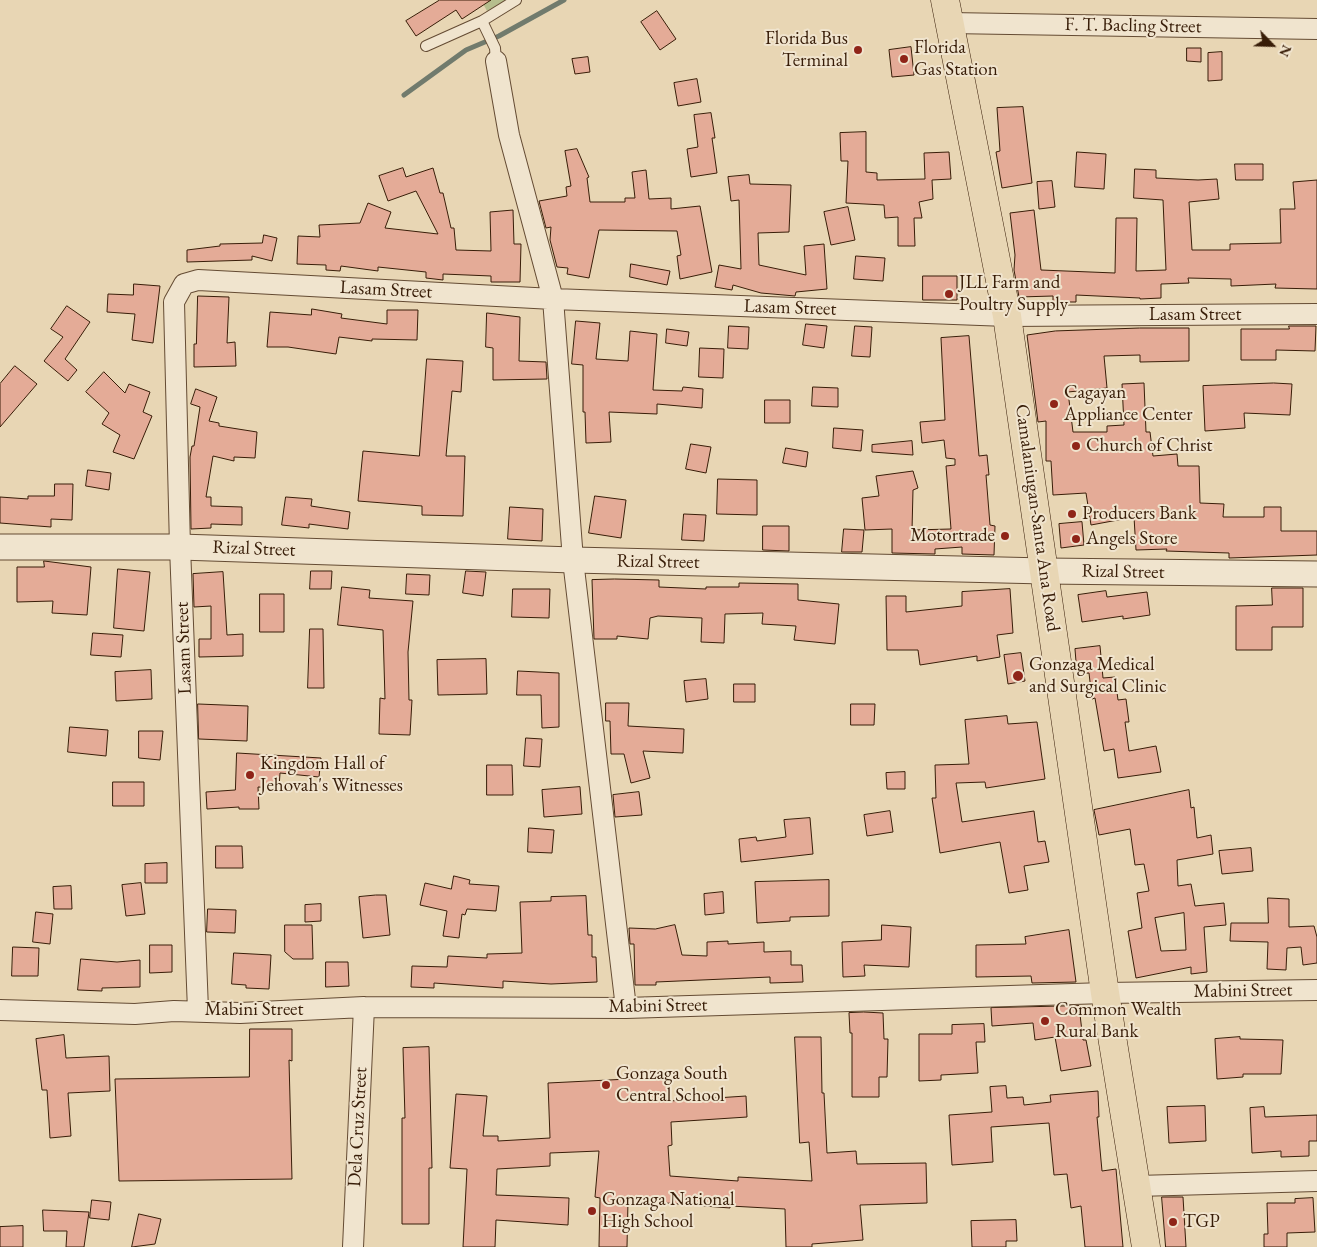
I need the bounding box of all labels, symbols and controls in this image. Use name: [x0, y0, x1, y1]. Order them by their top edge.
street label: F. T. Bacling Street: [1064, 13, 1202, 39]
north arrow: [1247, 20, 1297, 70]
place label: Florida Bus Terminal: [765, 28, 848, 72]
place label: Florida Gas Station: [914, 37, 998, 81]
text: N: [1275, 42, 1296, 60]
marker: Florida Bus Terminal: [852, 44, 864, 56]
marker: Florida Gas Station: [898, 53, 910, 65]
place label: JLL Farm and Poultry Supply: [959, 272, 1068, 316]
street label: Lasam Street: [339, 276, 433, 304]
marker: JLL Farm and Poultry Supply: [943, 288, 955, 300]
street label: Lasam Street: [743, 295, 837, 321]
street label: Lasam Street: [1149, 304, 1241, 326]
place label: Cagayan Appliance Center: [1064, 382, 1193, 426]
marker: Cagayan Appliance Center: [1048, 398, 1060, 410]
street label: Camalaniugan-Santa Ana Road: [1010, 403, 1064, 633]
place label: Church of Christ: [1086, 435, 1213, 457]
marker: Church of Christ: [1070, 440, 1082, 452]
place label: Producers Bank: [1082, 503, 1197, 525]
marker: Producers Bank: [1066, 508, 1078, 520]
place label: Motortrade: [910, 525, 995, 547]
place label: Angels Store: [1086, 528, 1177, 550]
marker: Motortrade: [999, 530, 1011, 542]
marker: Angels Store: [1070, 533, 1082, 545]
street label: Rizal Street: [212, 536, 296, 562]
street label: Rizal Street: [616, 550, 700, 574]
street label: Rizal Street: [1081, 560, 1165, 584]
street label: Lasam Street: [171, 601, 197, 695]
place label: Gonzaga Medical and Surgical Clinic: [1029, 654, 1167, 698]
marker: Gonzaga Medical and Surgical Clinic: [1011, 669, 1025, 683]
place label: Kingdom Hall of Jehovah's Witnesses: [260, 753, 403, 797]
marker: Kingdom Hall of Jehovah's Witnesses: [244, 769, 256, 781]
street label: Mabini Street: [1193, 979, 1293, 1003]
street label: Mabini Street: [608, 994, 708, 1018]
street label: Mabini Street: [205, 999, 303, 1021]
place label: Common Wealth Rural Bank: [1055, 999, 1182, 1043]
marker: Common Wealth Rural Bank: [1039, 1015, 1051, 1027]
place label: Gonzaga South Central School: [616, 1063, 728, 1107]
street label: Dela Cruz Street: [343, 1066, 373, 1188]
marker: Gonzaga South Central School: [600, 1079, 612, 1091]
place label: Gonzaga National High School: [602, 1189, 735, 1233]
marker: Gonzaga National High School: [586, 1205, 598, 1217]
place label: TGP: [1183, 1211, 1220, 1233]
marker: TGP: [1167, 1216, 1179, 1228]

